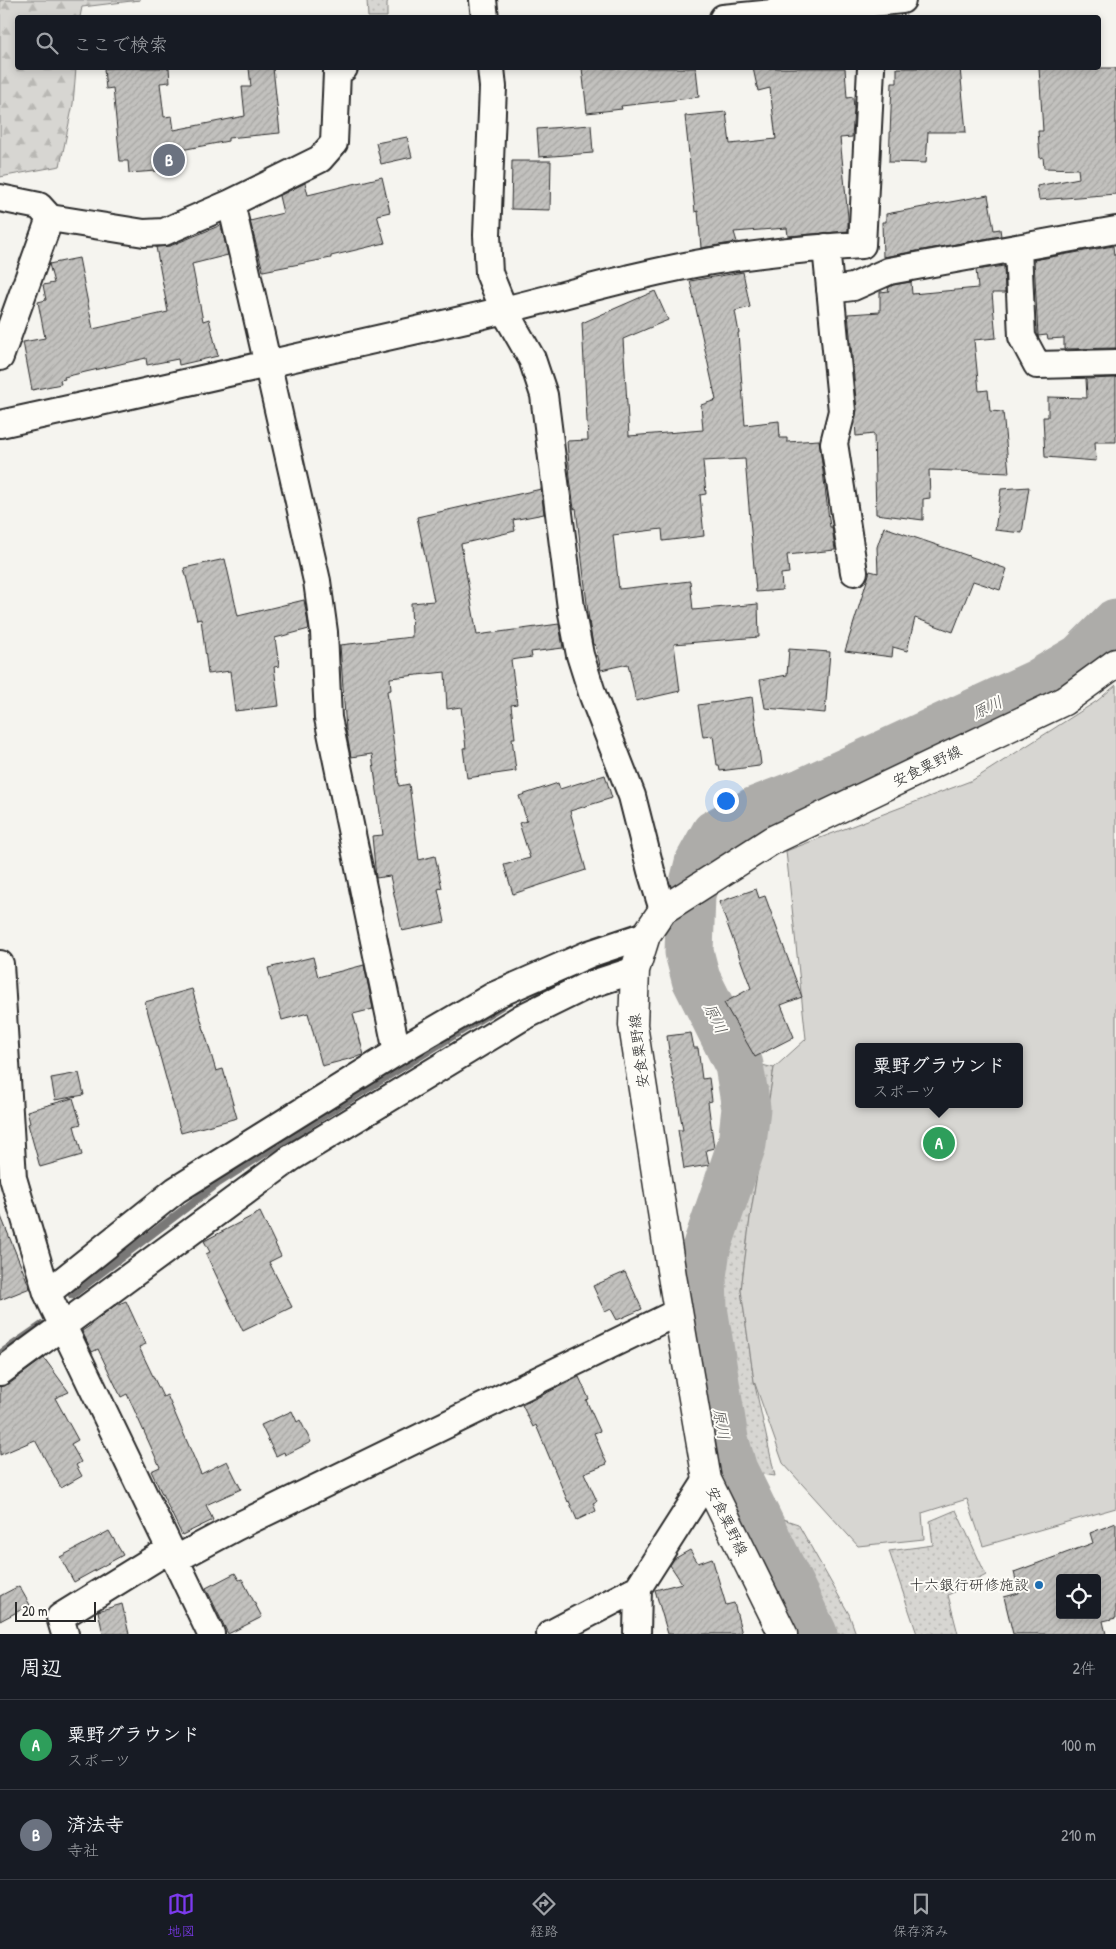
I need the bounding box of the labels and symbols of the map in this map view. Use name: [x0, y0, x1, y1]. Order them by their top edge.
pin: B: [153, 141, 185, 179]
water label: 原川: [968, 690, 1006, 724]
street label: 安食粟野線: [888, 740, 965, 791]
your location: [713, 788, 739, 814]
water label: 原川: [699, 999, 733, 1037]
street label: 安食粟野線: [624, 1013, 653, 1090]
pin: A: [923, 1124, 955, 1162]
water label: 原川: [708, 1406, 736, 1442]
street label: 安食粟野線: [702, 1482, 753, 1559]
place label: 十六銀行研修施設: [909, 1574, 1029, 1595]
marker: 十六銀行研修施設: [1033, 1579, 1045, 1591]
scale bar: [15, 1599, 96, 1622]

